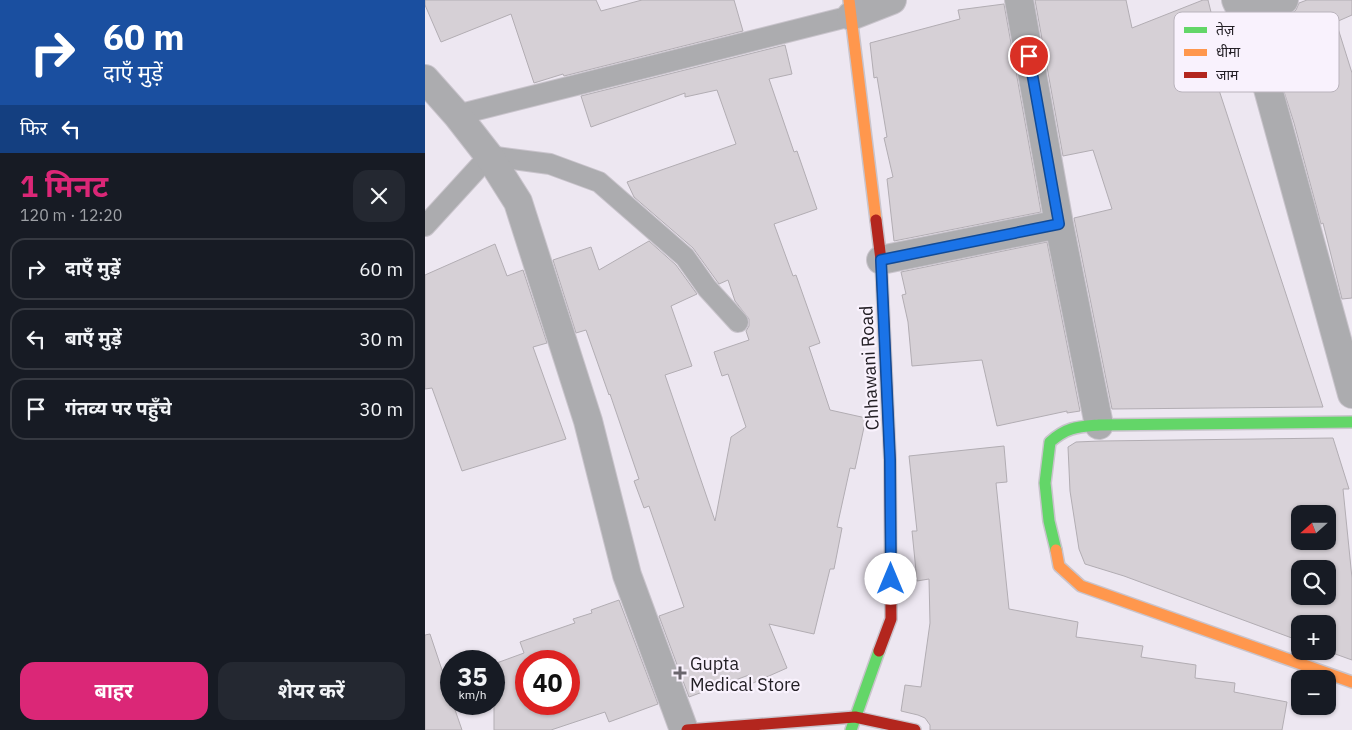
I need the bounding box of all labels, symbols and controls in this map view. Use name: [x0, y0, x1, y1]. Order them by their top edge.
legend: [1174, 12, 1339, 92]
text: 60 m: [103, 14, 185, 60]
icon: right: [20, 20, 85, 85]
text: तेज़: [1216, 21, 1235, 39]
pin: [1008, 35, 1050, 77]
icon: arrive: [1015, 42, 1043, 70]
text: धीमा: [1216, 43, 1241, 61]
text: दाएँ मुड़ें: [103, 58, 163, 87]
text: जाम: [1216, 66, 1239, 84]
icon: left: [57, 115, 85, 143]
text: फिर: [20, 116, 47, 140]
text: 1 मिनट: [20, 166, 108, 205]
button: close: [353, 170, 405, 222]
text: 120 m · 12:20: [20, 205, 122, 225]
icon: right: [22, 255, 50, 283]
text: दाएँ मुड़ें: [65, 256, 121, 280]
text: 60 m: [359, 257, 403, 281]
street label: Chhawani Road: [854, 305, 884, 431]
icon: left: [22, 325, 50, 353]
text: बाएँ मुड़ें: [65, 326, 122, 350]
text: 30 m: [359, 327, 403, 351]
icon: arrive: [22, 395, 50, 423]
text: गंतव्य पर पहुँचे: [65, 396, 172, 420]
text: 30 m: [359, 397, 403, 421]
north arrow: [1291, 505, 1336, 550]
map controls: [1291, 505, 1336, 715]
position arrow: [864, 552, 916, 604]
button: search: [1291, 560, 1336, 605]
button: +: [1291, 615, 1336, 660]
speed limit sign: 40: [515, 650, 580, 715]
place label: Gupta Medical Store: [690, 652, 801, 696]
text: 35: [457, 660, 488, 693]
button: बाहर: [20, 662, 208, 720]
button: शेयर करें: [218, 662, 405, 720]
marker: Gupta Medical Store: [674, 667, 686, 679]
button: −: [1291, 670, 1336, 715]
text: km/h: [458, 687, 487, 702]

